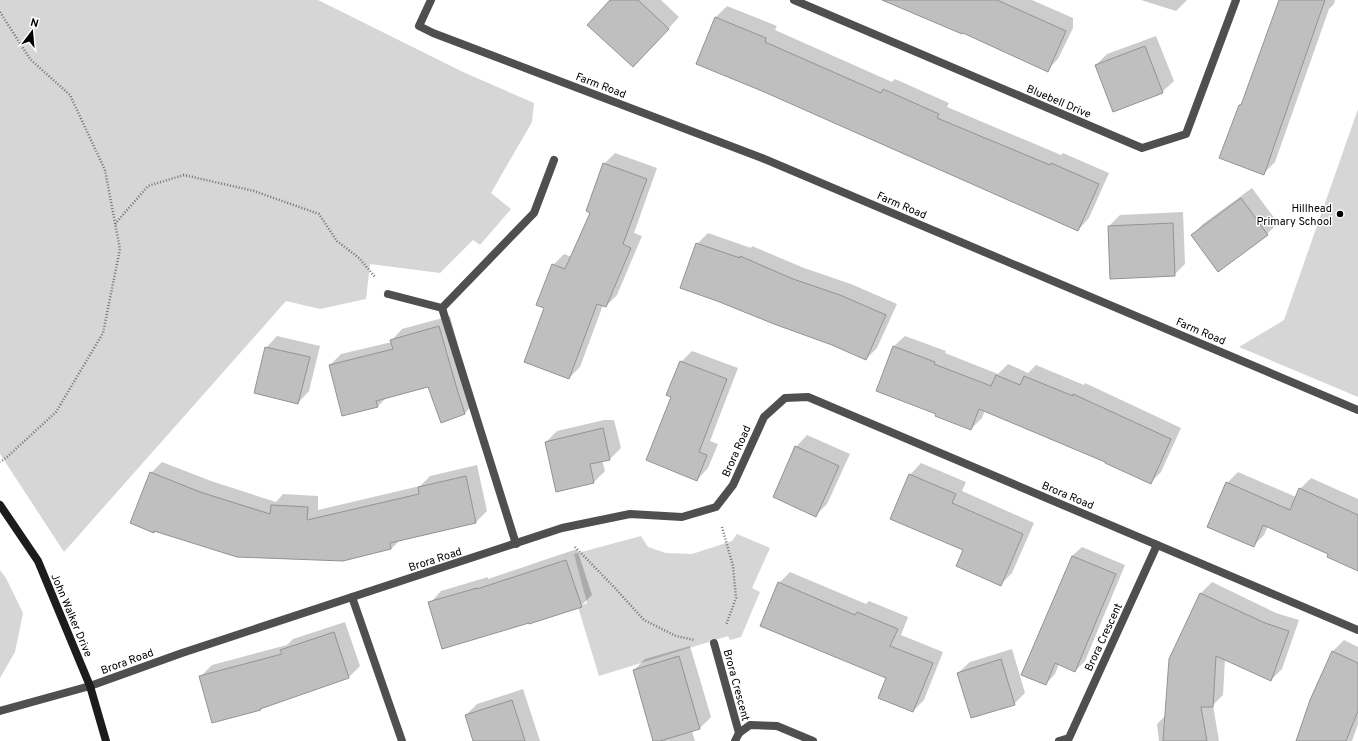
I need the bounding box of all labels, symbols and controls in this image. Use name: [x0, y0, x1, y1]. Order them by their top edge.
north arrow: [12, 12, 52, 52]
text: N: [29, 16, 40, 31]
street label: Farm Road: [573, 70, 628, 102]
street label: Bluebell Drive: [1024, 82, 1093, 122]
street label: Farm Road: [875, 189, 929, 223]
place label: Hillhead Primary School: [1256, 202, 1332, 229]
marker: Hillhead Primary School: [1335, 209, 1345, 219]
street label: Farm Road: [1174, 315, 1228, 349]
street label: Brora Road: [719, 423, 755, 479]
street label: Brora Road: [1039, 479, 1096, 513]
street label: Brora Road: [407, 545, 464, 575]
street label: John Walker Drive: [47, 572, 95, 659]
street label: Brora Crescent: [1082, 601, 1126, 674]
street label: Brora Road: [99, 646, 156, 678]
street label: Brora Crescent: [720, 648, 752, 723]

